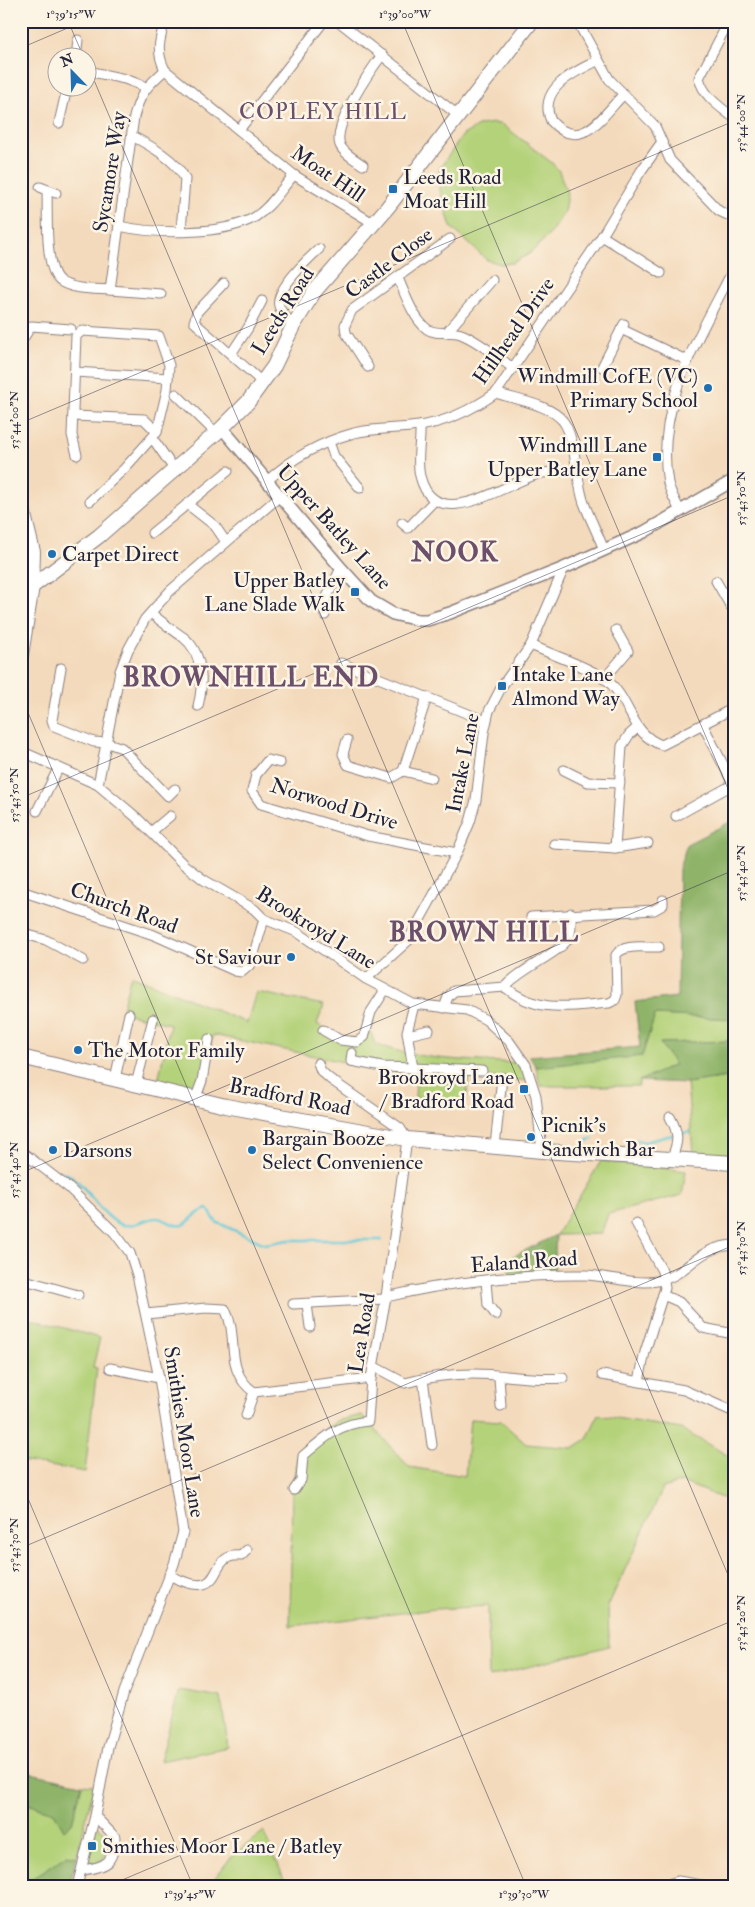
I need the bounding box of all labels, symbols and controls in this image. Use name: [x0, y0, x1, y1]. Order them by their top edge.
text: 1°39'15"W: [46, 7, 96, 22]
text: 1°39'00"W: [379, 7, 432, 22]
north arrow: [48, 48, 98, 98]
text: N: [57, 50, 77, 71]
text: 53°44'00"N: [734, 94, 749, 152]
district label: COPLEY HILL: [239, 98, 407, 126]
street label: Sycamore Way: [87, 109, 133, 234]
street label: Moat Hill: [286, 139, 371, 209]
place label: Leeds Road Moat Hill: [403, 164, 502, 215]
marker: Leeds Road Moat Hill: [387, 183, 399, 195]
street label: Castle Close: [340, 221, 438, 305]
street label: Leeds Road: [245, 261, 321, 360]
street label: Hillhead Drive: [467, 272, 561, 390]
place label: Windmill CofE (VC) Primary School: [516, 363, 699, 414]
marker: Windmill CofE (VC) Primary School: [702, 382, 714, 394]
text: 53°44'00"N: [7, 391, 22, 449]
place label: Windmill Lane Upper Batley Lane: [487, 432, 647, 483]
marker: Windmill Lane Upper Batley Lane: [651, 451, 663, 463]
street label: Upper Batley Lane: [271, 459, 398, 596]
text: 53°43'50"N: [734, 470, 749, 526]
district label: NOOK: [410, 537, 499, 569]
place label: Carpet Direct: [62, 541, 179, 568]
marker: Carpet Direct: [46, 548, 58, 560]
place label: Upper Batley Lane Slade Walk: [204, 567, 346, 618]
marker: Upper Batley Lane Slade Walk: [349, 586, 361, 598]
place label: Intake Lane Almond Way: [511, 661, 621, 712]
district label: BROWNHILL END: [123, 662, 379, 694]
marker: Intake Lane Almond Way: [496, 680, 508, 692]
street label: Intake Lane: [440, 711, 486, 815]
text: 53°43'50"N: [7, 767, 22, 823]
street label: Norwood Drive: [267, 772, 401, 836]
text: 53°43'40"N: [734, 844, 749, 901]
street label: Church Road: [66, 876, 182, 940]
street label: Brookroyd Lane: [251, 880, 381, 976]
district label: BROWN HILL: [389, 917, 579, 949]
place label: St Saviour: [195, 944, 281, 971]
marker: St Saviour: [285, 951, 297, 963]
place label: The Motor Family: [88, 1037, 245, 1064]
marker: The Motor Family: [72, 1044, 84, 1056]
place label: Brookroyd Lane / Bradford Road: [377, 1064, 515, 1115]
street label: Bradford Road: [227, 1072, 354, 1122]
marker: Brookroyd Lane / Bradford Road: [518, 1083, 530, 1095]
place label: Picnik's Sandwich Bar: [541, 1112, 655, 1163]
place label: Bargain Booze Select Convenience: [262, 1125, 423, 1176]
marker: Picnik's Sandwich Bar: [525, 1131, 537, 1143]
place label: Darsons: [63, 1137, 132, 1164]
text: 53°43'40"N: [7, 1141, 22, 1198]
marker: Darsons: [47, 1144, 59, 1156]
marker: Bargain Booze Select Convenience: [246, 1144, 258, 1156]
text: 53°43'30"N: [734, 1220, 749, 1276]
street label: Ealand Road: [470, 1245, 579, 1279]
street label: Lea Road: [342, 1290, 382, 1375]
street label: Smithies Moor Lane: [157, 1344, 211, 1520]
text: 53°43'30"N: [7, 1517, 22, 1573]
text: 53°43'20"N: [734, 1595, 749, 1651]
place label: Smithies Moor Lane / Batley: [102, 1833, 343, 1860]
marker: Smithies Moor Lane / Batley: [86, 1840, 98, 1852]
text: 1°39'45"W: [164, 1887, 217, 1902]
text: 1°39'30"W: [499, 1887, 550, 1902]

